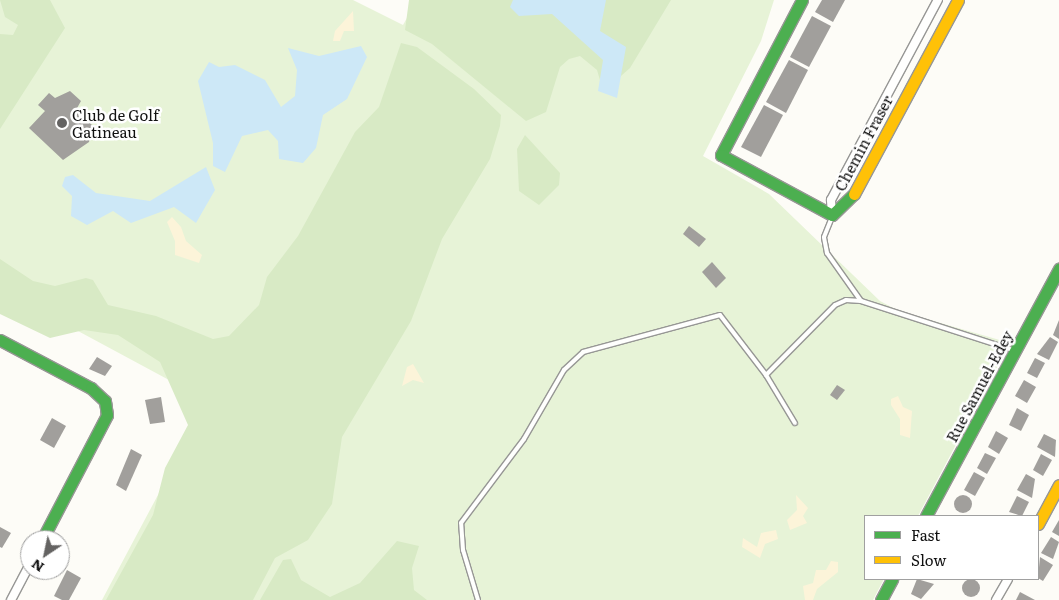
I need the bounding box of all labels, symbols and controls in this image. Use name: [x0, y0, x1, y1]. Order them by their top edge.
street label: Chemin Fraser: [830, 92, 896, 194]
place label: Club de Golf Gatineau: [72, 105, 159, 140]
marker: Club de Golf Gatineau: [56, 117, 68, 129]
street label: Rue Samuel-Edey: [942, 327, 1016, 445]
legend: [864, 515, 1039, 580]
text: Fast: [911, 523, 940, 546]
north arrow: [20, 530, 70, 580]
text: Slow: [911, 548, 946, 571]
text: N: [27, 555, 48, 578]

